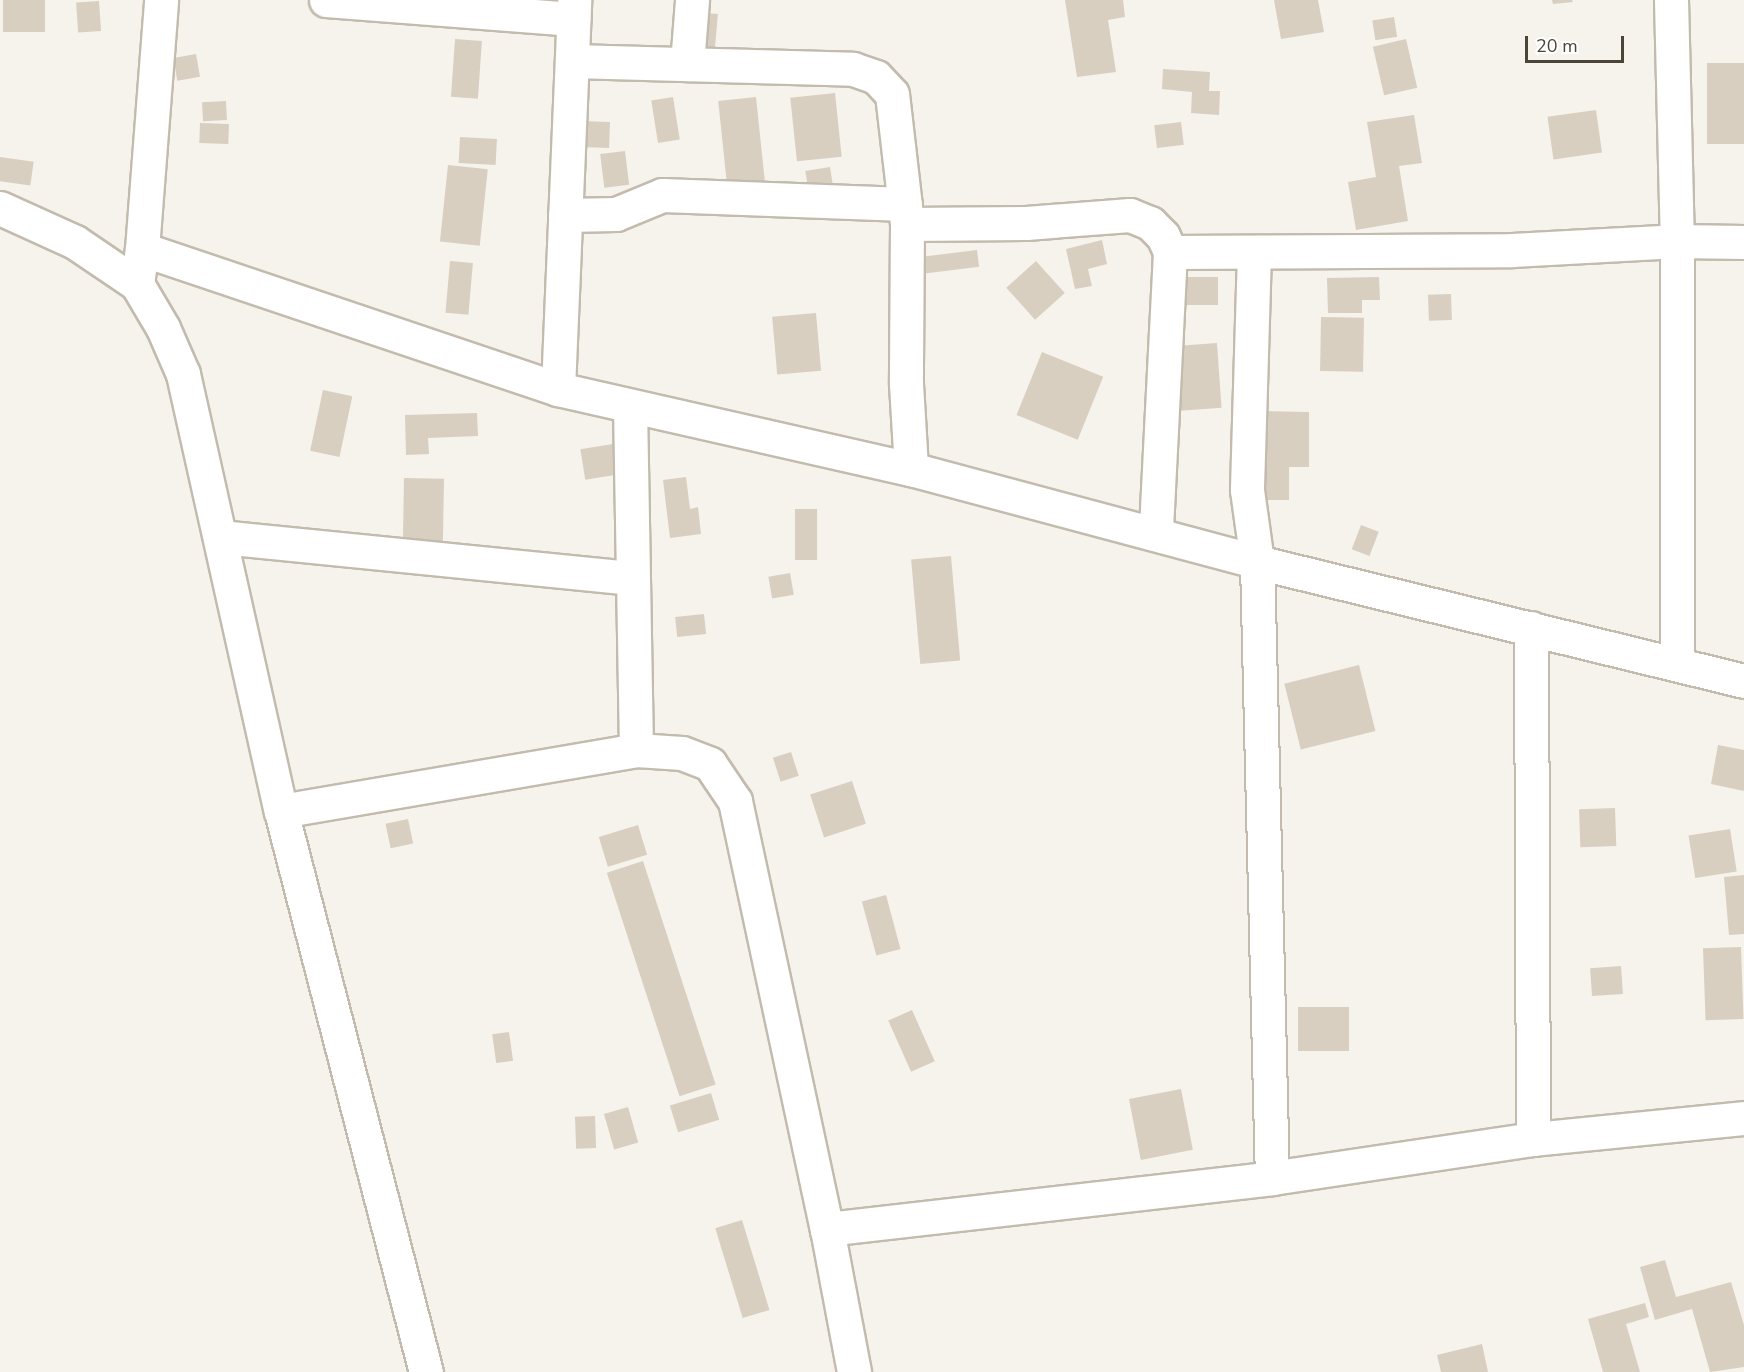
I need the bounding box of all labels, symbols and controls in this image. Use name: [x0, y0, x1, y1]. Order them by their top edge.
scale bar: [1528, 24, 1627, 62]
text: 20 m: [1536, 34, 1578, 58]

